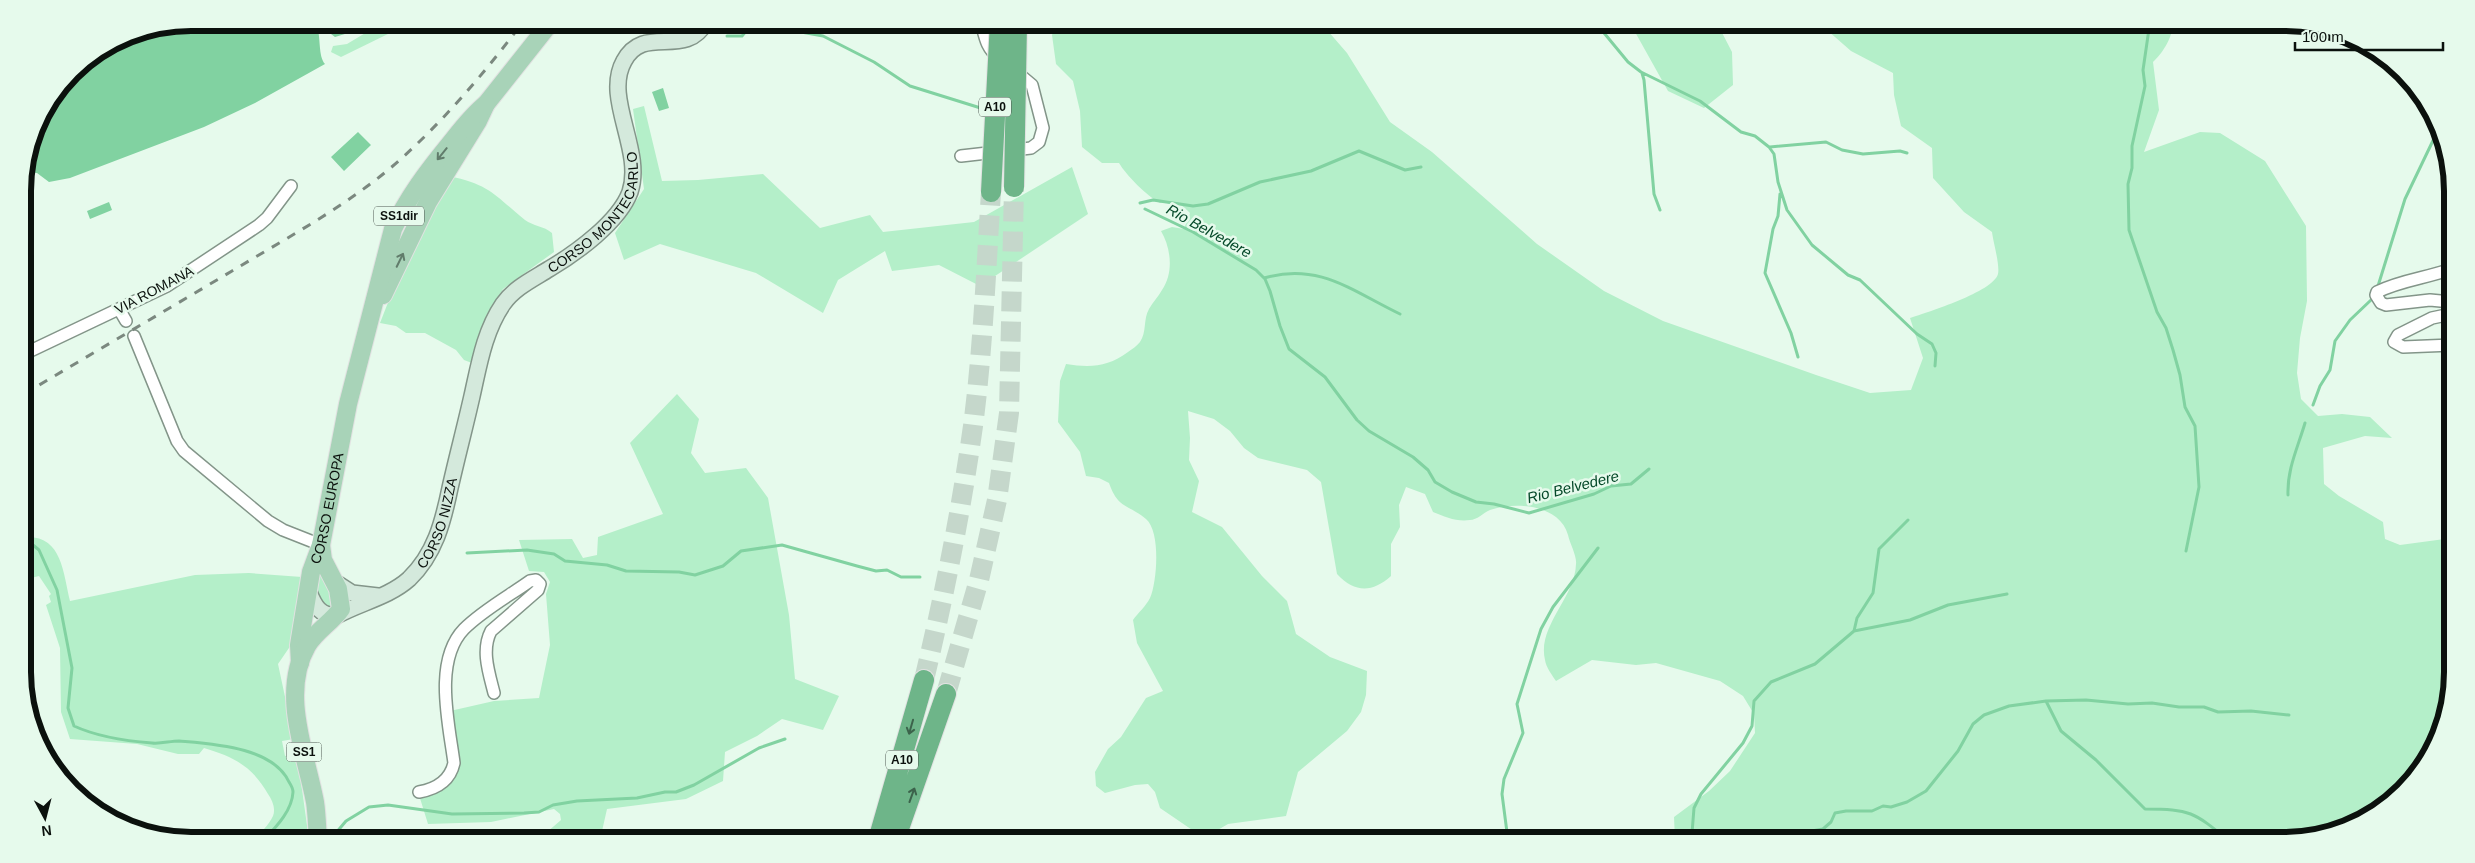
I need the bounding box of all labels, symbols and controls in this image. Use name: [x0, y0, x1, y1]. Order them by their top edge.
scale bar: [2295, 20, 2442, 52]
text: 100 m: [2302, 28, 2344, 45]
road number: A10: [979, 98, 1011, 116]
one-way arrow: [436, 147, 447, 160]
street label: CORSO MONTECARLO: [545, 151, 641, 276]
water label: Rio Belvedere: [1164, 200, 1255, 261]
road number: SS1dir: [374, 207, 424, 226]
one-way arrow: [396, 253, 405, 268]
street label: VIA ROMANA: [112, 262, 197, 318]
street label: CORSO EUROPA: [307, 451, 347, 566]
water label: Rio Belvedere: [1525, 467, 1621, 506]
street label: CORSO NIZZA: [413, 475, 460, 572]
one-way arrow: [906, 718, 916, 734]
road number: SS1: [286, 742, 322, 762]
road number: A10: [886, 750, 918, 770]
one-way arrow: [908, 787, 917, 803]
north arrow: [20, 793, 70, 843]
text: N: [41, 822, 53, 839]

